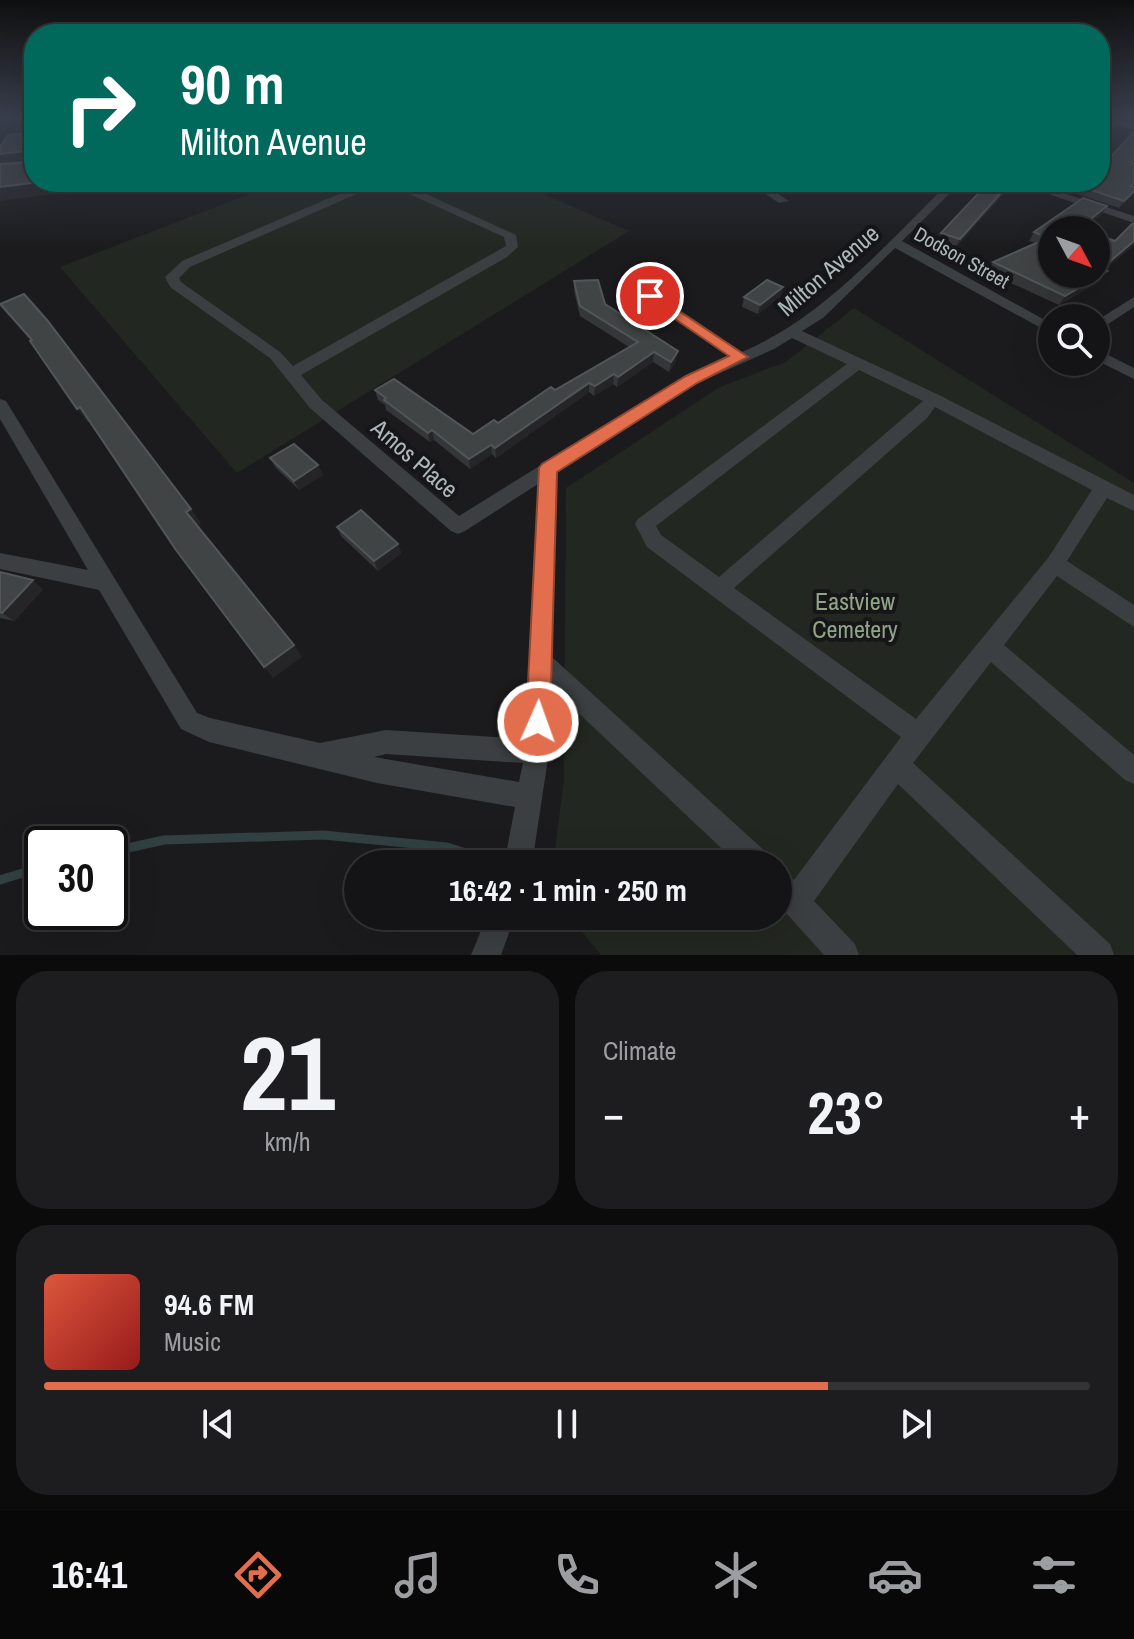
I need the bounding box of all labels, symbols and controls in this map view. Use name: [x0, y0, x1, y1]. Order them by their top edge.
text: 90 m: [180, 46, 285, 121]
icon: right: [48, 56, 152, 160]
text: Milton Avenue: [180, 118, 367, 166]
north arrow: [1038, 216, 1110, 288]
map controls: [1038, 216, 1110, 376]
street label: Milton Avenue: [771, 217, 885, 323]
street label: Dodson Street: [910, 220, 1015, 294]
pin: [616, 262, 684, 330]
icon: arrive: [628, 274, 672, 318]
button: search: [1038, 304, 1110, 376]
street label: Amos Place: [364, 411, 465, 505]
park label: Eastview Cemetery: [812, 585, 898, 645]
position arrow: [496, 680, 580, 764]
speed limit sign: 30: [24, 826, 128, 930]
text: 16:42 · 1 min · 250 m: [449, 870, 687, 910]
text: 21: [240, 1002, 335, 1142]
text: Climate: [603, 1033, 676, 1068]
text: 23°: [807, 1072, 886, 1153]
text: −: [603, 1083, 624, 1143]
text: +: [1069, 1083, 1090, 1143]
text: km/h: [264, 1124, 311, 1159]
text: 94.6 FM: [164, 1284, 254, 1324]
text: Music: [164, 1324, 221, 1359]
icon: previous: [196, 1402, 240, 1446]
icon: pause: [545, 1402, 589, 1446]
icon: next: [894, 1402, 938, 1446]
icon: directions: [230, 1547, 286, 1603]
icon: music: [390, 1547, 446, 1603]
icon: phone: [549, 1547, 605, 1603]
icon: climate: [708, 1547, 764, 1603]
icon: car: [867, 1547, 923, 1603]
icon: filters: [1026, 1547, 1082, 1603]
text: 16:41: [52, 1551, 127, 1599]

